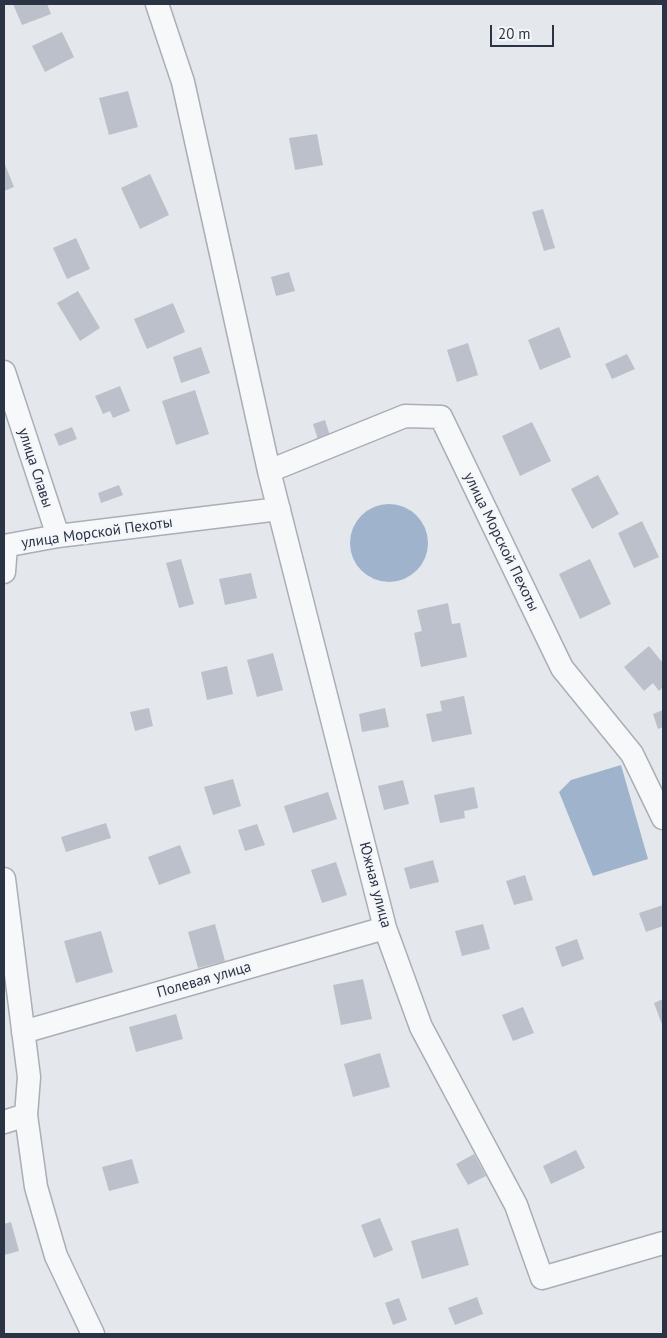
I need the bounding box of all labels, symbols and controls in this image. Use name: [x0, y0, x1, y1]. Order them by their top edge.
scale bar: [492, 15, 556, 47]
text: 20 m: [498, 24, 531, 43]
street label: улица Славы: [14, 426, 56, 510]
street label: улица Морской Пехоты: [459, 470, 543, 614]
street label: улица Морской Пехоты: [20, 513, 174, 553]
street label: Южная улица: [355, 840, 395, 930]
street label: Полевая улица: [155, 958, 253, 1002]

